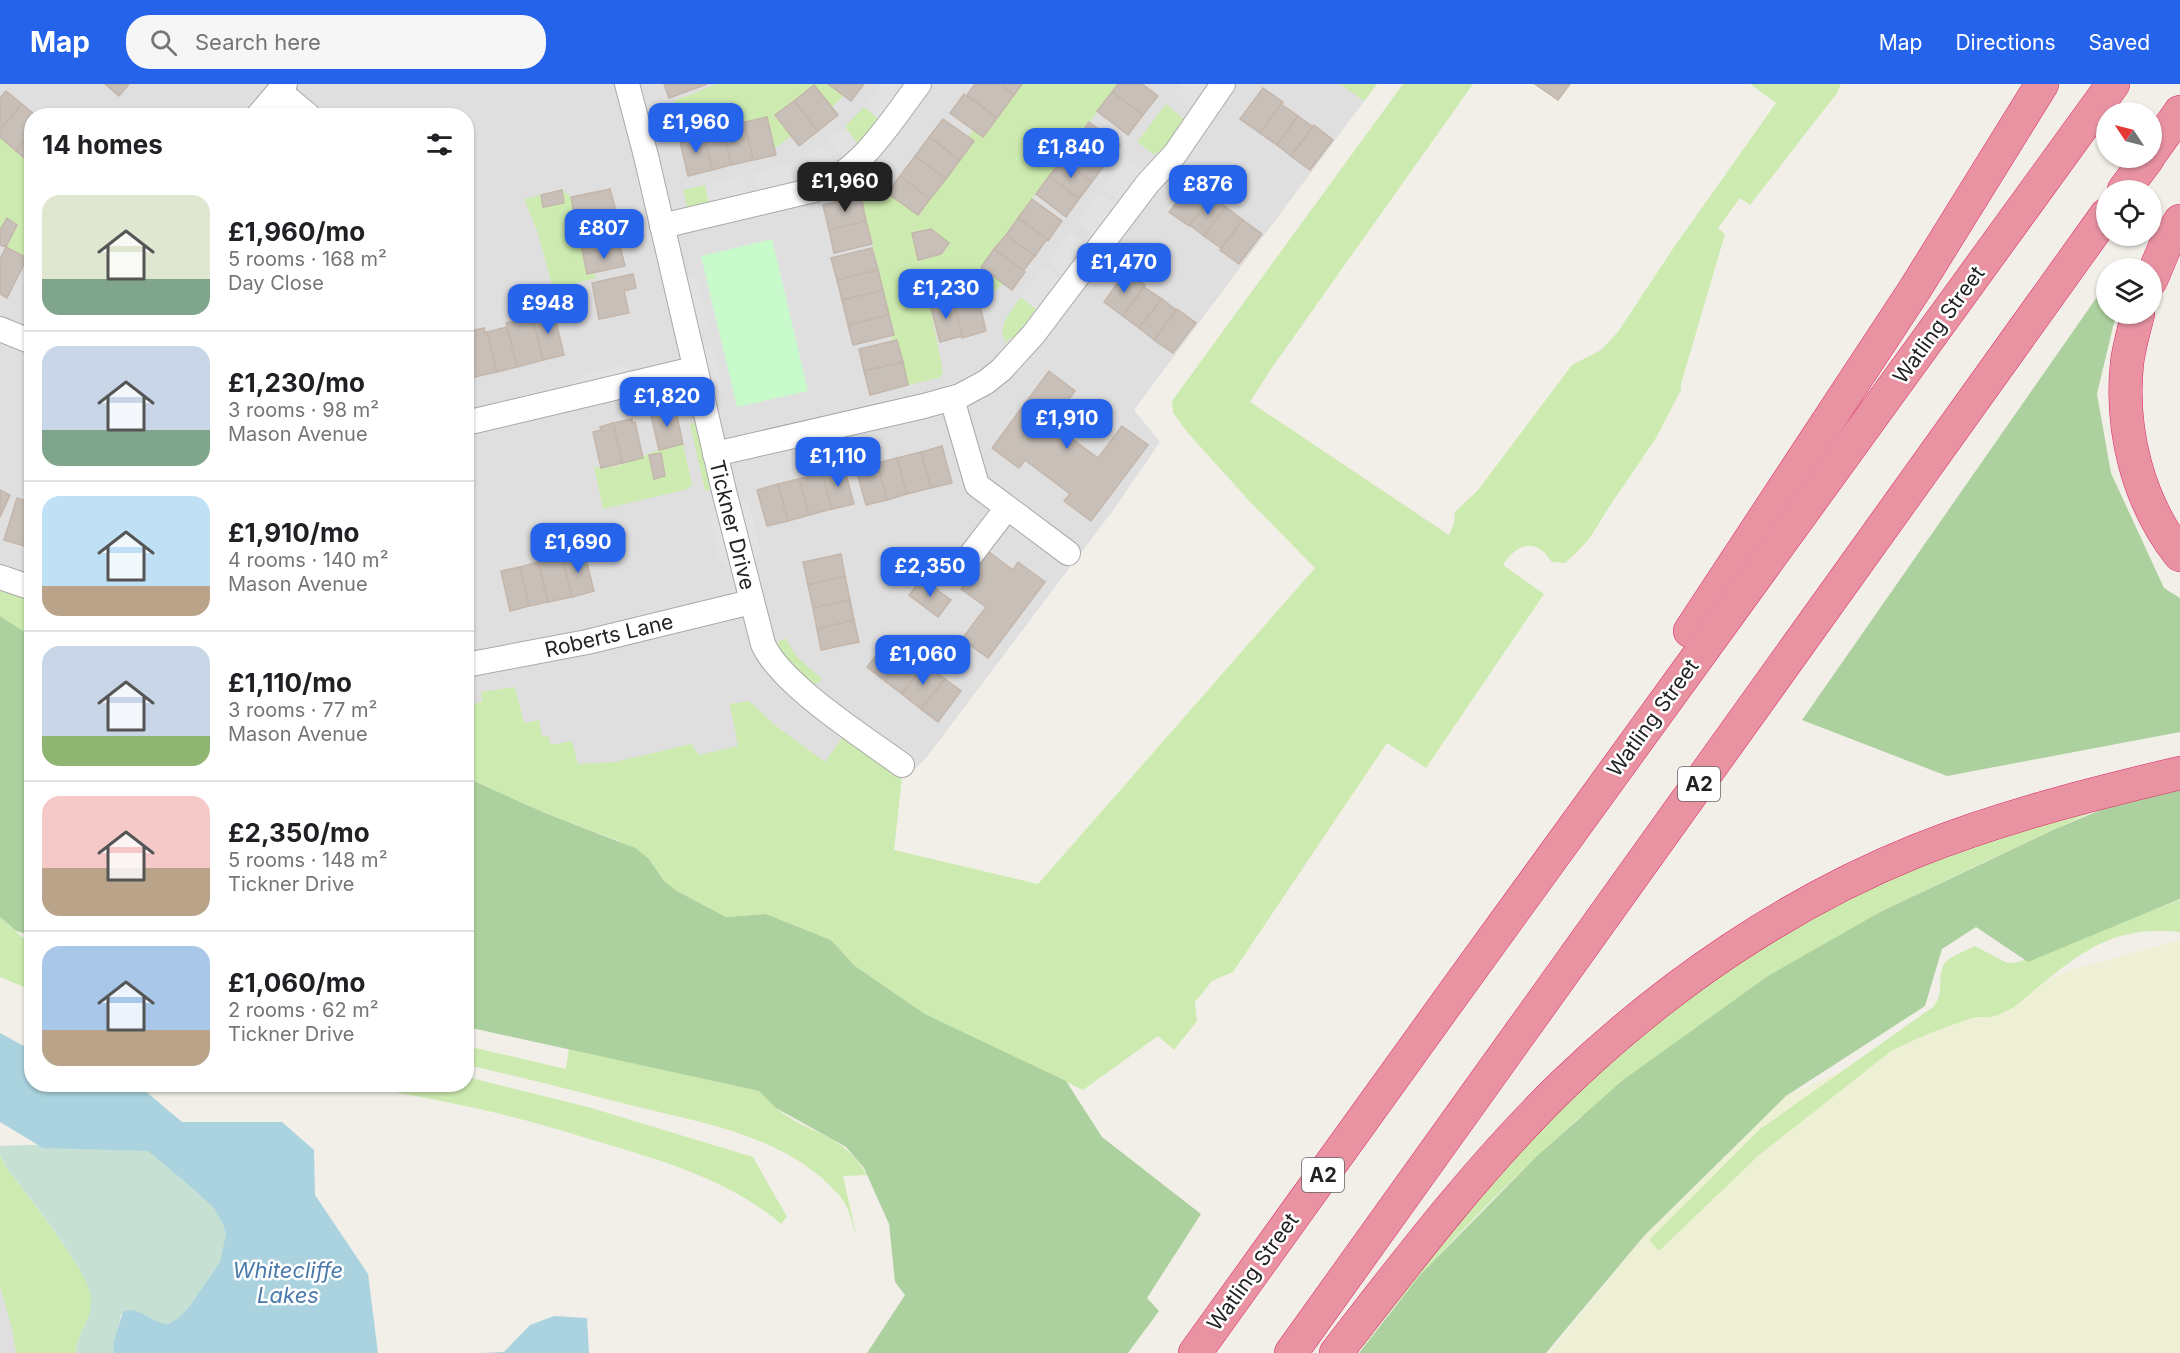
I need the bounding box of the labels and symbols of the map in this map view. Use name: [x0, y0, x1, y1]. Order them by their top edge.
north arrow: [2096, 102, 2162, 168]
pin: £1,960: [647, 103, 745, 154]
pin: £1,840: [1022, 128, 1120, 179]
pin: £1,960: [796, 162, 894, 213]
pin: £876: [1172, 165, 1244, 216]
pin: £807: [568, 209, 640, 260]
pin: £1,470: [1075, 243, 1173, 294]
street label: Watling Street: [1888, 261, 1990, 388]
pin: £1,230: [897, 269, 995, 320]
pin: £948: [512, 284, 584, 335]
pin: £1,820: [618, 377, 716, 428]
pin: £1,910: [1018, 399, 1116, 450]
pin: £1,110: [789, 437, 887, 488]
street label: Tickner Drive: [704, 457, 761, 592]
pin: £1,690: [529, 523, 627, 574]
pin: £2,350: [881, 547, 979, 598]
street label: Roberts Lane: [542, 609, 676, 662]
pin: £1,060: [874, 635, 972, 686]
street label: Watling Street: [1602, 654, 1704, 781]
road number: A2: [1678, 767, 1720, 801]
road number: A2: [1302, 1158, 1344, 1192]
street label: Watling Street: [1202, 1208, 1304, 1335]
water label: Whitecliffe Lakes: [233, 1257, 343, 1308]

